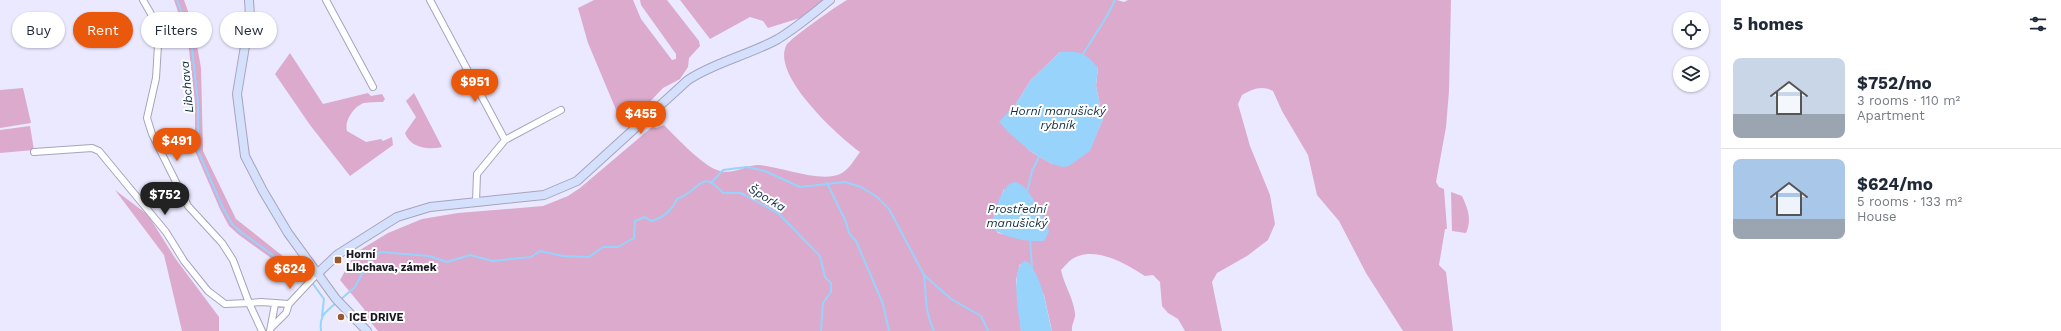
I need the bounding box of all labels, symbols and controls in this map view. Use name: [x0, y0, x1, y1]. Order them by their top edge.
chip: Buy: [12, 12, 65, 48]
chip: Rent: [73, 12, 133, 48]
chip: Filters: [141, 12, 212, 48]
chip: New: [220, 12, 277, 48]
map controls: [1673, 12, 1709, 92]
button: locate: [1673, 12, 1709, 48]
icon: filters: [2027, 13, 2049, 35]
text: 5 homes: [1733, 14, 1803, 34]
button: layers: [1673, 56, 1709, 92]
water label: Libchava: [178, 60, 196, 114]
pin: $951: [451, 69, 499, 103]
text: $752/mo: [1857, 73, 1932, 93]
text: $951: [460, 74, 490, 89]
icon: home: [1765, 74, 1813, 122]
text: 3 rooms · 110 m²: [1857, 93, 1960, 108]
pin: $455: [617, 101, 665, 135]
water label: Horní manušický rybník: [1010, 104, 1107, 132]
text: $455: [625, 106, 657, 121]
text: Apartment: [1857, 108, 1925, 123]
pin: $491: [153, 128, 201, 162]
text: $491: [162, 133, 192, 148]
text: $624/mo: [1857, 174, 1933, 194]
icon: home: [1765, 175, 1813, 223]
pin: $752: [141, 182, 189, 216]
water label: Šporka: [746, 182, 788, 215]
text: $752: [149, 187, 181, 202]
text: 5 rooms · 133 m²: [1857, 194, 1962, 209]
water label: Prostřední manušický: [986, 202, 1049, 230]
text: House: [1857, 209, 1897, 224]
place label: Horní Libchava, zámek: [346, 248, 437, 274]
marker: Horní Libchava, zámek: [333, 255, 343, 265]
pin: $624: [266, 256, 314, 290]
text: $624: [274, 261, 306, 276]
place label: ICE DRIVE: [349, 311, 404, 324]
marker: ICE DRIVE: [336, 312, 346, 322]

